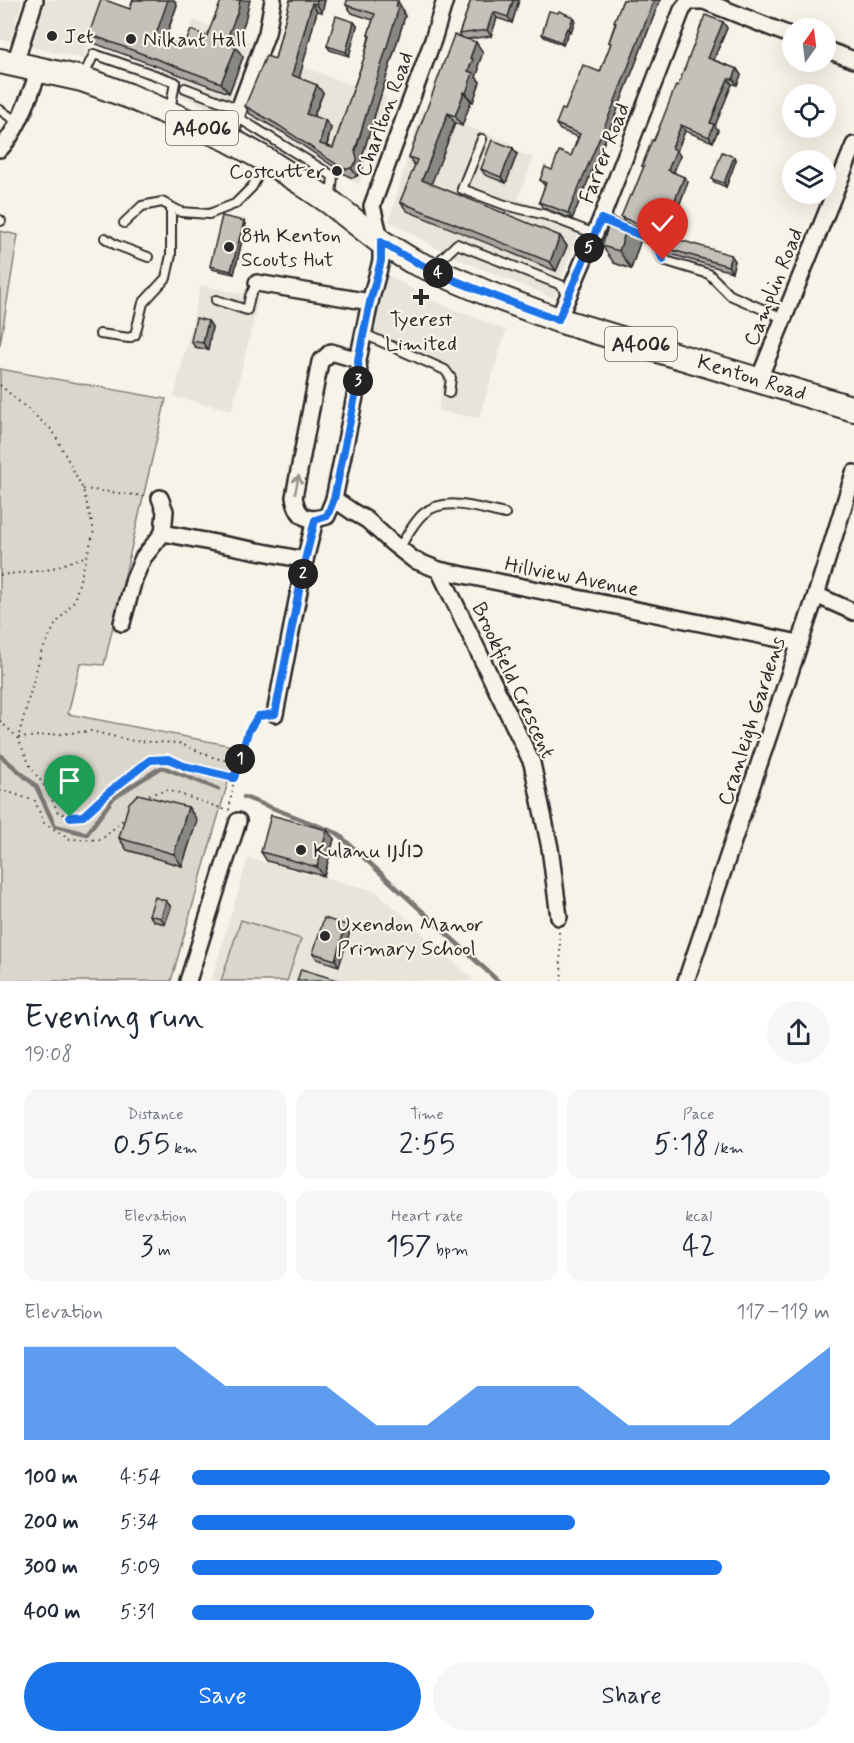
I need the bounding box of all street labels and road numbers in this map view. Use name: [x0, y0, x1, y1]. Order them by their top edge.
street label: Charlton Road: [349, 48, 420, 181]
street label: Farrer Road: [573, 99, 637, 208]
road number: A4006: [166, 111, 238, 145]
street label: Camplin Road: [738, 224, 810, 351]
road number: A4006: [605, 327, 677, 361]
street label: Kenton Road: [694, 348, 810, 408]
street label: Hillview Avenue: [502, 550, 641, 604]
street label: Brookfield Crescent: [465, 598, 562, 763]
street label: Cranleigh Gardens: [711, 633, 792, 809]

